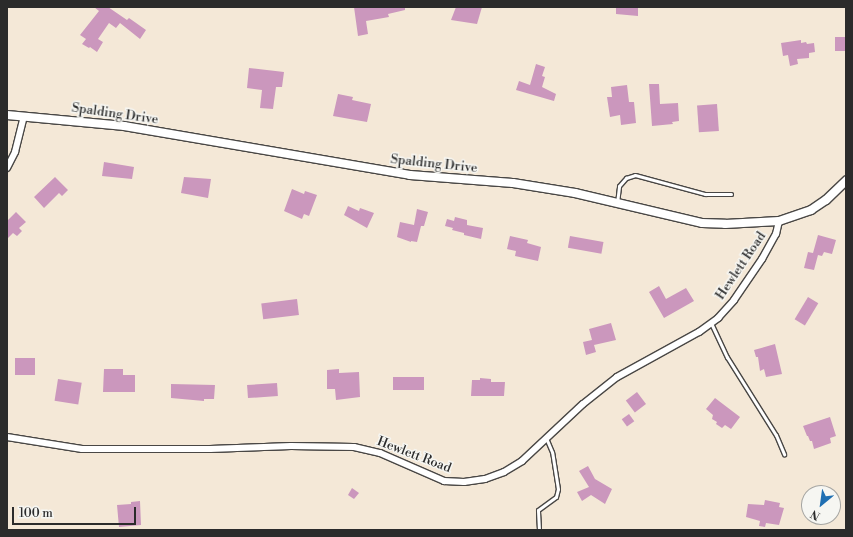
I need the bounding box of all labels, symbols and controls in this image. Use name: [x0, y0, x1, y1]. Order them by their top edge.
street label: Spalding Drive: [71, 100, 159, 128]
street label: Spalding Drive: [390, 152, 478, 176]
street label: Hewlett Road: [713, 229, 769, 303]
street label: Hewlett Road: [375, 434, 453, 476]
north arrow: [801, 485, 841, 525]
scale bar: [14, 499, 138, 525]
text: 100 m: [19, 506, 53, 521]
text: N: [808, 506, 823, 523]

